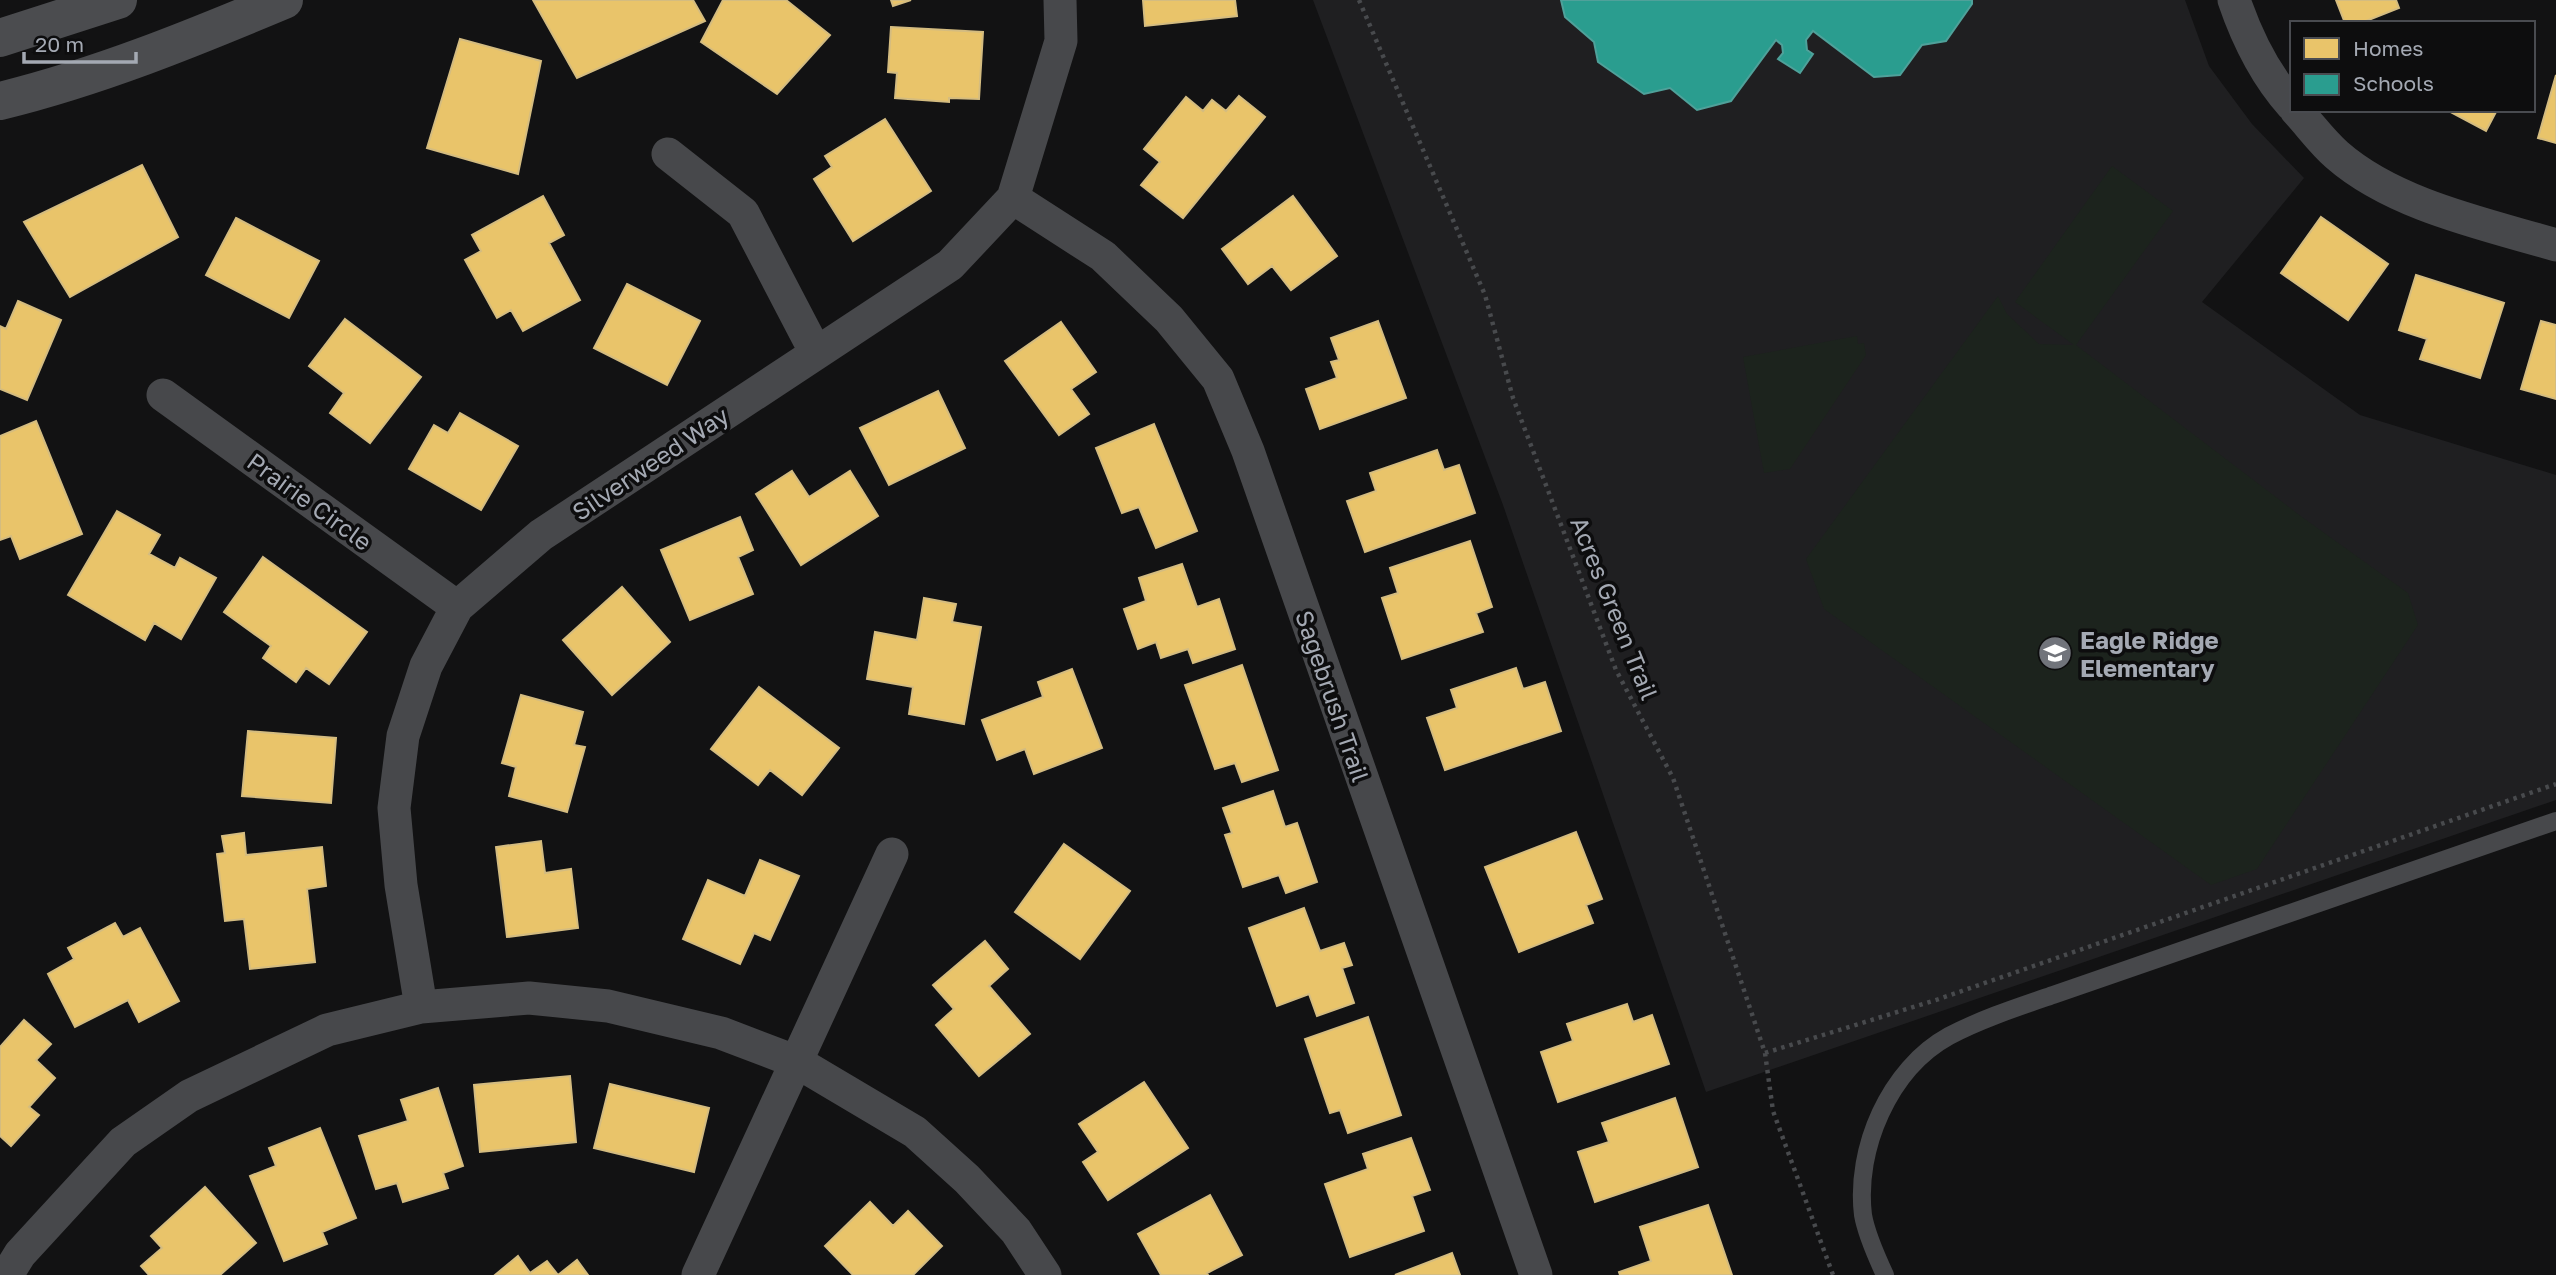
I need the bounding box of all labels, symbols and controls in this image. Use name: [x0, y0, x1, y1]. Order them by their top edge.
scale bar: [24, 21, 136, 65]
legend: [2290, 21, 2535, 112]
text: 20 m: [35, 31, 84, 57]
text: Homes: [2353, 35, 2423, 61]
text: Schools: [2353, 70, 2434, 96]
street label: Silverweed Way: [566, 400, 734, 526]
street label: Prairie Circle: [242, 446, 378, 556]
street label: Acres Green Trail: [1565, 512, 1665, 704]
street label: Sagebrush Trail: [1290, 607, 1376, 785]
place label: Eagle Ridge Elementary: [2080, 625, 2219, 682]
school or university icon: Eagle Ridge Elementary: [2036, 634, 2074, 672]

